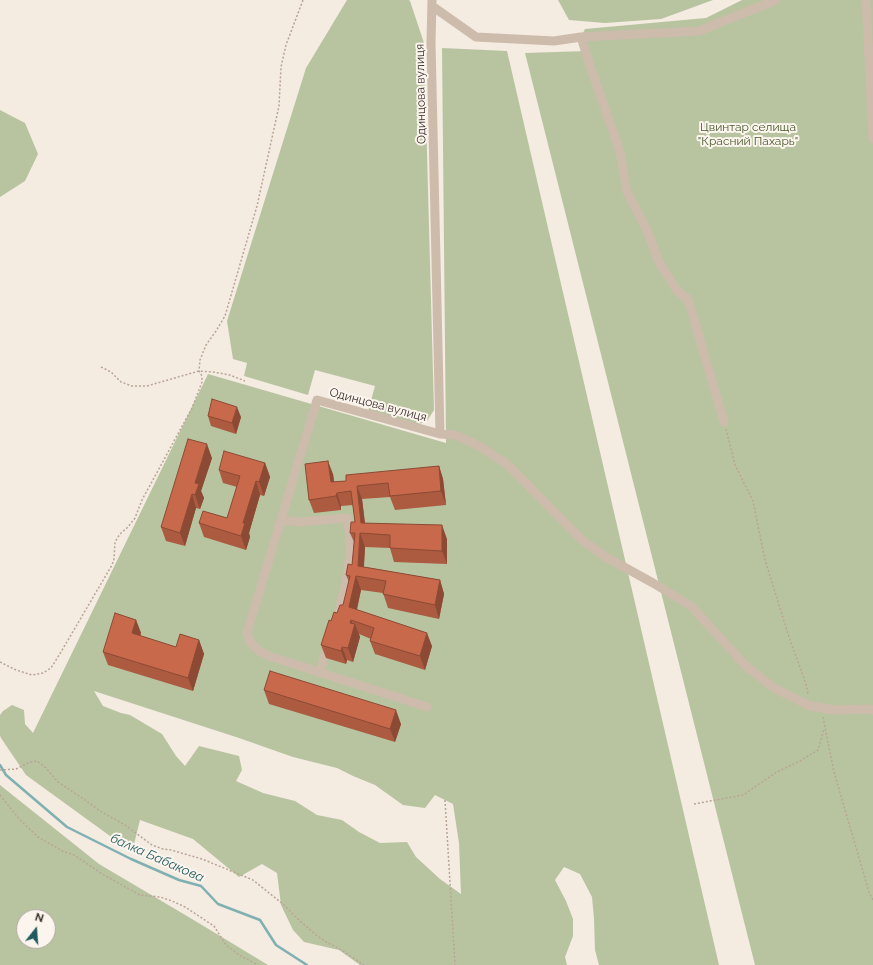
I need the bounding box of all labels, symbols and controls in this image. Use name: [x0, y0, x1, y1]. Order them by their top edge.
street label: Одинцова вулиця: [413, 44, 429, 144]
park label: Цвинтар селища "Красний Пахарь": [698, 120, 798, 148]
street label: Одинцова вулиця: [328, 385, 428, 425]
water label: балка Бабакова: [108, 830, 206, 886]
north arrow: [16, 909, 56, 949]
text: N: [33, 911, 45, 925]

